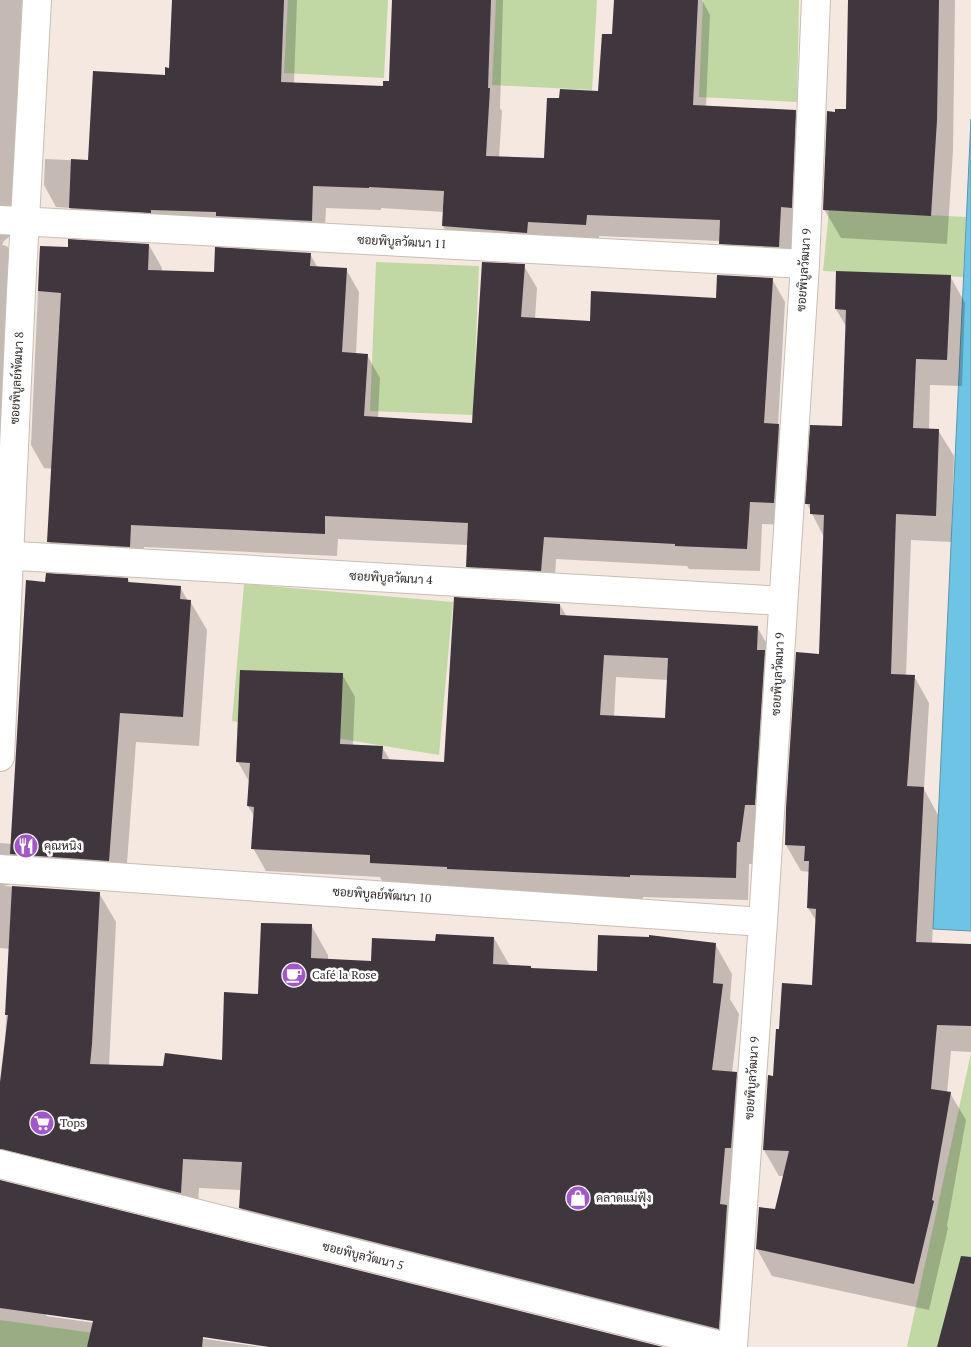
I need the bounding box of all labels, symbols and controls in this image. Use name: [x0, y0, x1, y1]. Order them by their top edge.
street label: ซอยพิบูลวัฒนา 9: [793, 228, 815, 312]
street label: ซอยพิบูลวัฒนา 11: [357, 232, 447, 252]
street label: ซอยพิบูลย์พัฒนา 8: [7, 331, 27, 425]
street label: ซอยพิบูลวัฒนา 4: [349, 568, 434, 588]
street label: ซอยพิบูลวัฒนา 9: [768, 632, 788, 716]
restaurant icon: คุณหนิง: [13, 833, 39, 859]
place label: คุณหนิง: [44, 838, 82, 855]
street label: ซอยพิบูลย์พัฒนา 10: [332, 884, 432, 906]
cafe icon: Café la Rose: [281, 962, 307, 988]
place label: Café la Rose: [312, 967, 377, 982]
street label: ซอยพิบูลวัฒนา 9: [741, 1036, 763, 1120]
supermarket icon: Tops: [29, 1110, 55, 1136]
place label: Tops: [60, 1115, 85, 1130]
shop icon: คลาดแม่ฟุ้ง: [565, 1185, 591, 1211]
place label: คลาดแม่ฟุ้ง: [596, 1190, 652, 1207]
street label: ซอยพิบูลวัฒนา 5: [321, 1238, 405, 1274]

